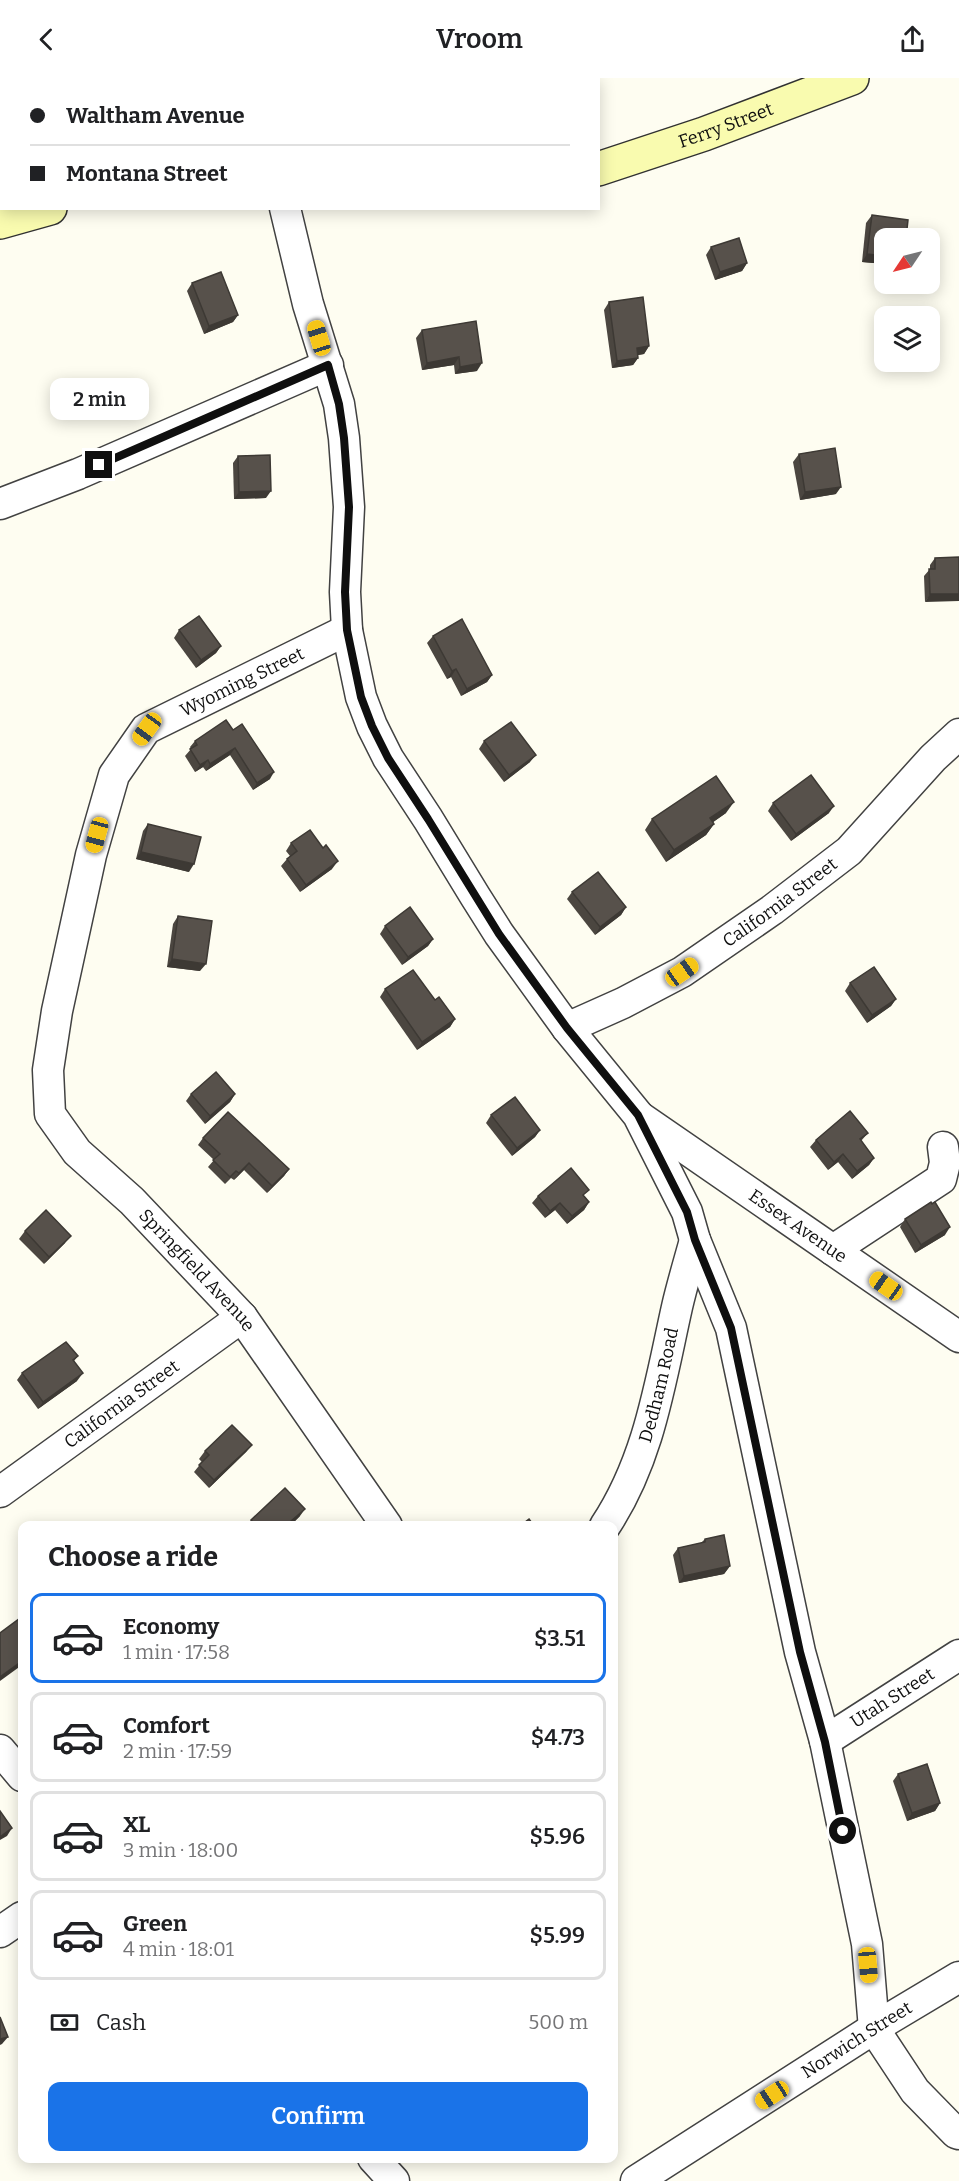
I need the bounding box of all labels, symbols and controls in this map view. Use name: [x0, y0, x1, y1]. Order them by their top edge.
icon: back: [30, 23, 63, 56]
text: Vroom: [436, 23, 523, 55]
icon: share: [896, 23, 929, 56]
street label: Ferry Street: [676, 98, 777, 153]
text: Waltham Avenue: [66, 102, 245, 129]
text: Montana Street: [66, 160, 228, 187]
north arrow: [874, 228, 940, 294]
map controls: [874, 228, 940, 372]
button: layers: [874, 306, 940, 372]
car: [305, 318, 333, 358]
callout: 2 min: [50, 378, 148, 420]
text: 2 min: [73, 387, 126, 411]
route end: [85, 451, 112, 478]
street label: Wyoming Street: [176, 642, 308, 722]
car: [129, 709, 165, 749]
car: [84, 815, 110, 855]
street label: California Street: [718, 853, 842, 952]
car: [662, 954, 702, 990]
street label: Essex Avenue: [745, 1185, 851, 1268]
street label: Springfield Avenue: [134, 1204, 260, 1336]
car: [866, 1268, 906, 1304]
street label: Dedham Road: [634, 1325, 683, 1445]
street label: California Street: [60, 1355, 184, 1453]
text: Choose a ride: [48, 1541, 218, 1573]
icon: car: [51, 1611, 105, 1665]
text: Economy: [123, 1613, 219, 1640]
text: $3.51: [534, 1625, 585, 1652]
text: 1 min · 17:58: [123, 1640, 230, 1664]
street label: Utah Street: [846, 1663, 939, 1733]
icon: car: [51, 1710, 105, 1764]
text: Comfort: [123, 1712, 210, 1739]
text: $4.73: [531, 1724, 585, 1751]
text: 2 min · 17:59: [123, 1739, 232, 1763]
icon: car: [51, 1809, 105, 1863]
text: XL: [123, 1811, 150, 1838]
route start: [829, 1817, 856, 1844]
text: $5.96: [529, 1823, 585, 1850]
text: 3 min · 18:00: [123, 1838, 238, 1862]
icon: car: [51, 1908, 105, 1962]
text: Green: [123, 1910, 187, 1937]
text: $5.99: [530, 1922, 585, 1949]
text: 4 min · 18:01: [123, 1937, 234, 1961]
car: [857, 1946, 879, 1984]
street label: Norwich Street: [797, 1996, 916, 2083]
icon: cash: [48, 2006, 81, 2039]
text: Cash: [96, 2009, 146, 2036]
text: 500 m: [529, 2010, 588, 2034]
car: [752, 2078, 792, 2112]
button: Confirm: [48, 2082, 588, 2151]

